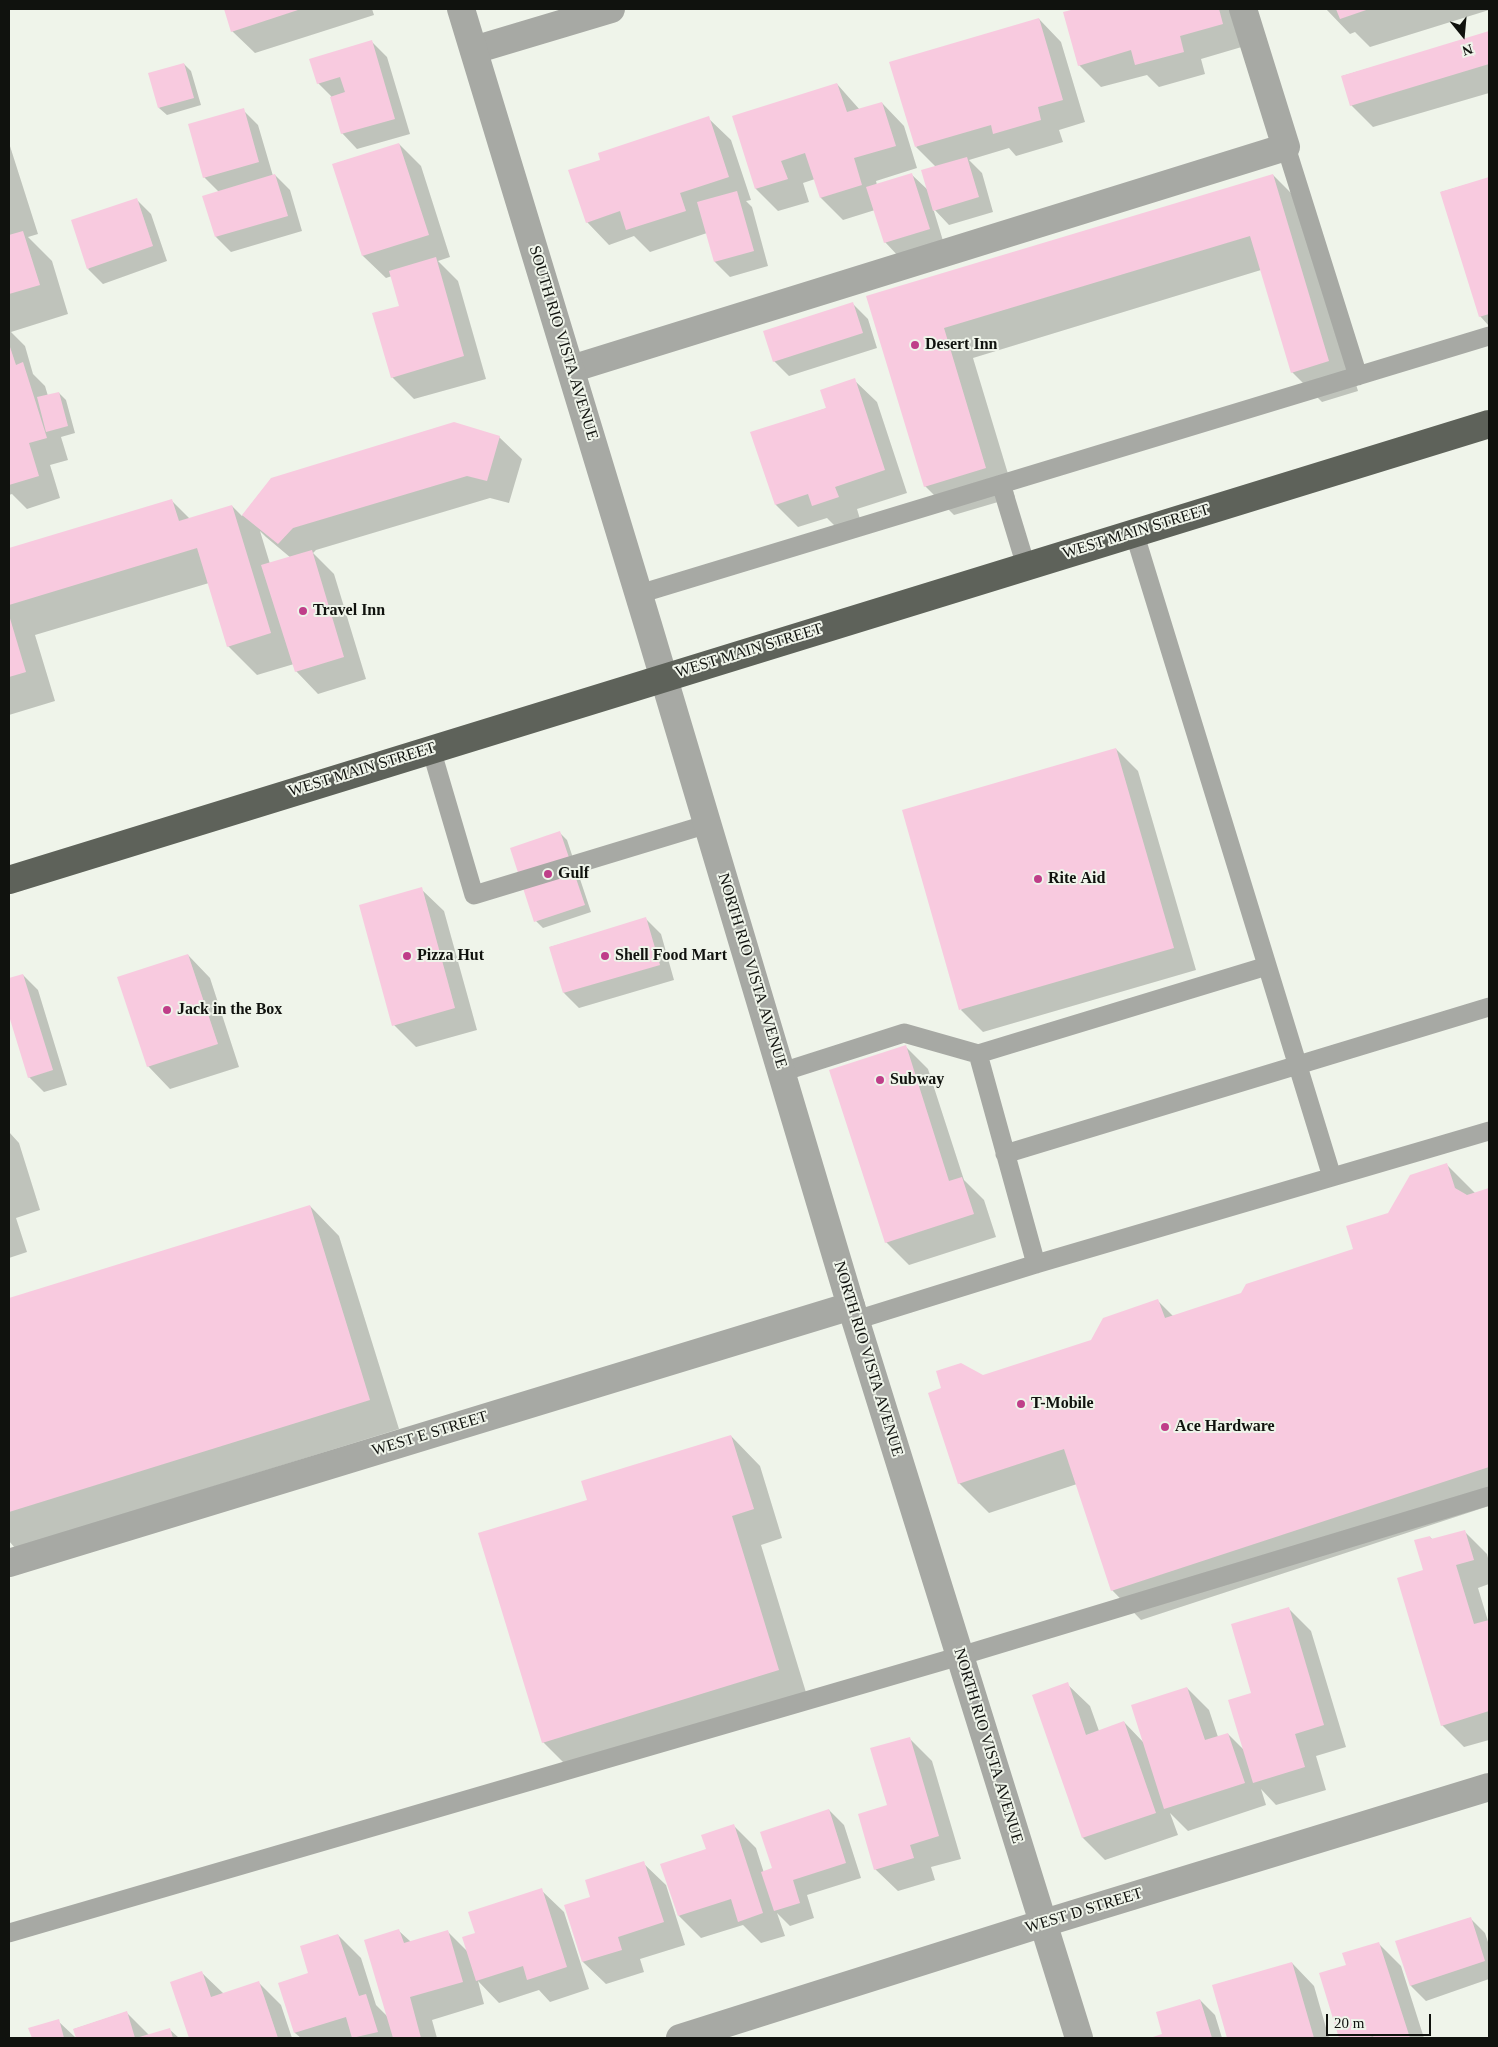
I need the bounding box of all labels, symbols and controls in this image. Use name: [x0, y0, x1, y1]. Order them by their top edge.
north arrow: [1438, 10, 1488, 60]
text: N: [1460, 41, 1475, 58]
street label: SOUTH RIO VISTA AVENUE: [524, 243, 602, 443]
place label: Desert Inn: [925, 335, 997, 355]
marker: Desert Inn: [909, 339, 921, 351]
street label: WEST MAIN STREET: [1060, 500, 1212, 564]
place label: Travel Inn: [313, 601, 385, 621]
marker: Travel Inn: [297, 605, 309, 617]
street label: WEST MAIN STREET: [673, 619, 825, 683]
street label: WEST MAIN STREET: [286, 738, 438, 802]
place label: Gulf: [558, 864, 589, 884]
marker: Gulf: [542, 868, 554, 880]
place label: Rite Aid: [1048, 869, 1105, 889]
street label: NORTH RIO VISTA AVENUE: [713, 871, 791, 1071]
marker: Rite Aid: [1032, 873, 1044, 885]
place label: Pizza Hut: [417, 946, 484, 966]
place label: Shell Food Mart: [615, 946, 727, 966]
marker: Pizza Hut: [401, 950, 413, 962]
marker: Shell Food Mart: [599, 950, 611, 962]
place label: Jack in the Box: [177, 1000, 282, 1020]
marker: Jack in the Box: [161, 1004, 173, 1016]
place label: Subway: [890, 1070, 944, 1090]
marker: Subway: [874, 1074, 886, 1086]
street label: NORTH RIO VISTA AVENUE: [829, 1259, 907, 1459]
place label: T-Mobile: [1031, 1394, 1094, 1414]
marker: T-Mobile: [1015, 1398, 1027, 1410]
street label: WEST E STREET: [370, 1407, 490, 1461]
place label: Ace Hardware: [1175, 1417, 1275, 1437]
marker: Ace Hardware: [1159, 1421, 1171, 1433]
street label: NORTH RIO VISTA AVENUE: [949, 1646, 1027, 1846]
street label: WEST D STREET: [1023, 1884, 1145, 1938]
scale bar: [1328, 2004, 1433, 2036]
text: 20 m: [1334, 2015, 1364, 2031]

